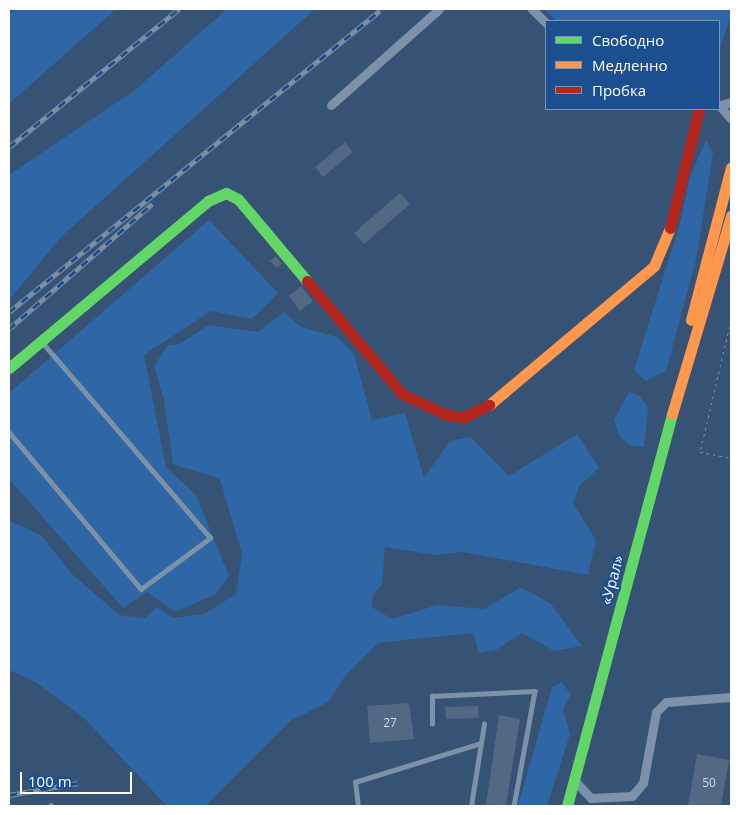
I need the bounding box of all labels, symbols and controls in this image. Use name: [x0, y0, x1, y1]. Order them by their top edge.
legend: [545, 20, 720, 110]
text: Свободно: [592, 30, 664, 50]
text: Медленно: [592, 55, 668, 75]
text: Пробка: [592, 80, 646, 100]
street label: «Урал»: [597, 553, 627, 607]
house number: 27: [383, 716, 397, 730]
scale bar: [22, 762, 135, 794]
text: 100 m: [28, 771, 72, 791]
house number: 50: [702, 776, 716, 790]

